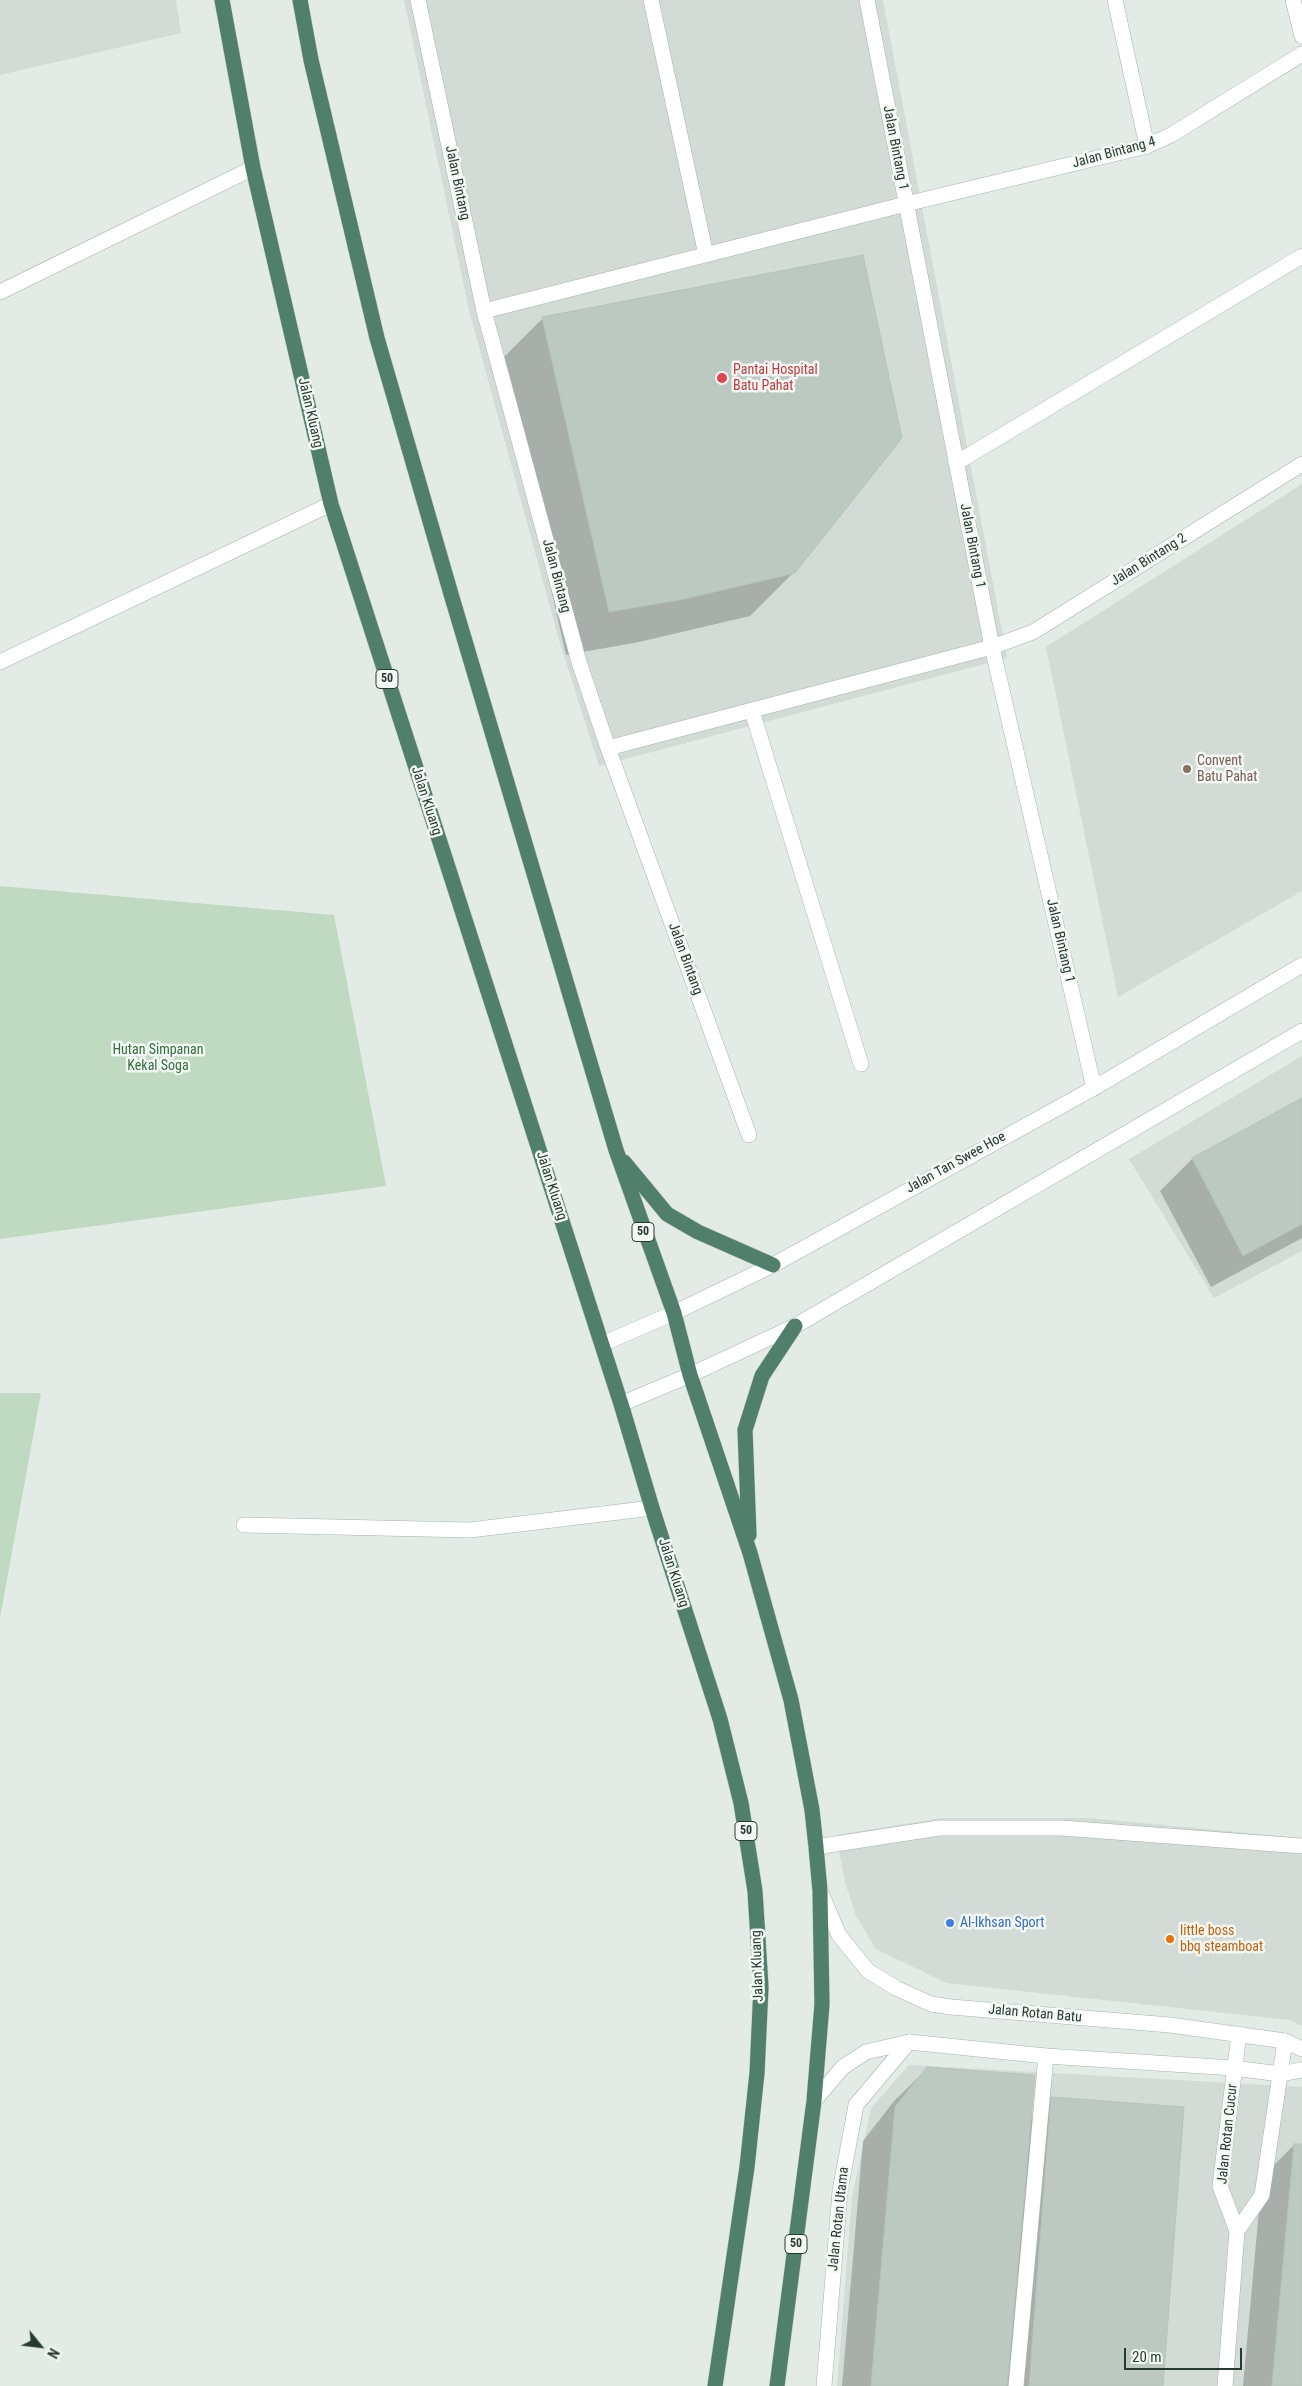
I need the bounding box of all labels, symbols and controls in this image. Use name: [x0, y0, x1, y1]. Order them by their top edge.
street label: Jalan Bintang 1: [879, 104, 911, 192]
street label: Jalan Bintang 4: [1070, 134, 1158, 172]
street label: Jalan Bintang: [441, 144, 473, 222]
place label: Pantai Hospital Batu Pahat: [733, 362, 818, 394]
marker: Pantai Hospital Batu Pahat: [715, 371, 729, 385]
street label: Jalan Kluang: [294, 376, 326, 450]
street label: Jalan Bintang 1: [956, 502, 988, 590]
street label: Jalan Bintang 2: [1108, 530, 1190, 590]
street label: Jalan Bintang: [538, 537, 574, 615]
road number: 50: [376, 670, 398, 689]
place label: Convent Batu Pahat: [1197, 753, 1257, 786]
marker: Convent Batu Pahat: [1181, 763, 1193, 775]
street label: Jalan Kluang: [407, 764, 445, 838]
street label: Jalan Bintang 1: [1042, 897, 1078, 985]
street label: Jalan Bintang: [664, 921, 706, 997]
park label: Hutan Simpanan Kekal Soga: [112, 1042, 204, 1074]
street label: Jalan Tan Swee Hoe: [903, 1129, 1009, 1197]
street label: Jalan Kluang: [532, 1149, 570, 1223]
road number: 50: [632, 1222, 654, 1242]
street label: Jalan Kluang: [654, 1536, 692, 1610]
road number: 50: [735, 1822, 757, 1840]
place label: Al-Ikhsan Sport: [960, 1915, 1044, 1931]
marker: Al-Ikhsan Sport: [944, 1917, 956, 1929]
place label: little boss bbq steamboat: [1180, 1923, 1263, 1955]
street label: Jalan Kluang: [748, 1930, 768, 2002]
marker: little boss bbq steamboat: [1164, 1933, 1176, 1945]
street label: Jalan Rotan Batu: [987, 2002, 1083, 2026]
street label: Jalan Rotan Cucur: [1214, 2083, 1242, 2185]
street label: Jalan Rotan Utama: [825, 2166, 853, 2272]
road number: 50: [785, 2234, 807, 2254]
north arrow: [15, 2321, 65, 2371]
scale bar: [1127, 2338, 1244, 2370]
text: N: [44, 2346, 62, 2361]
text: 20 m: [1132, 2348, 1162, 2366]

